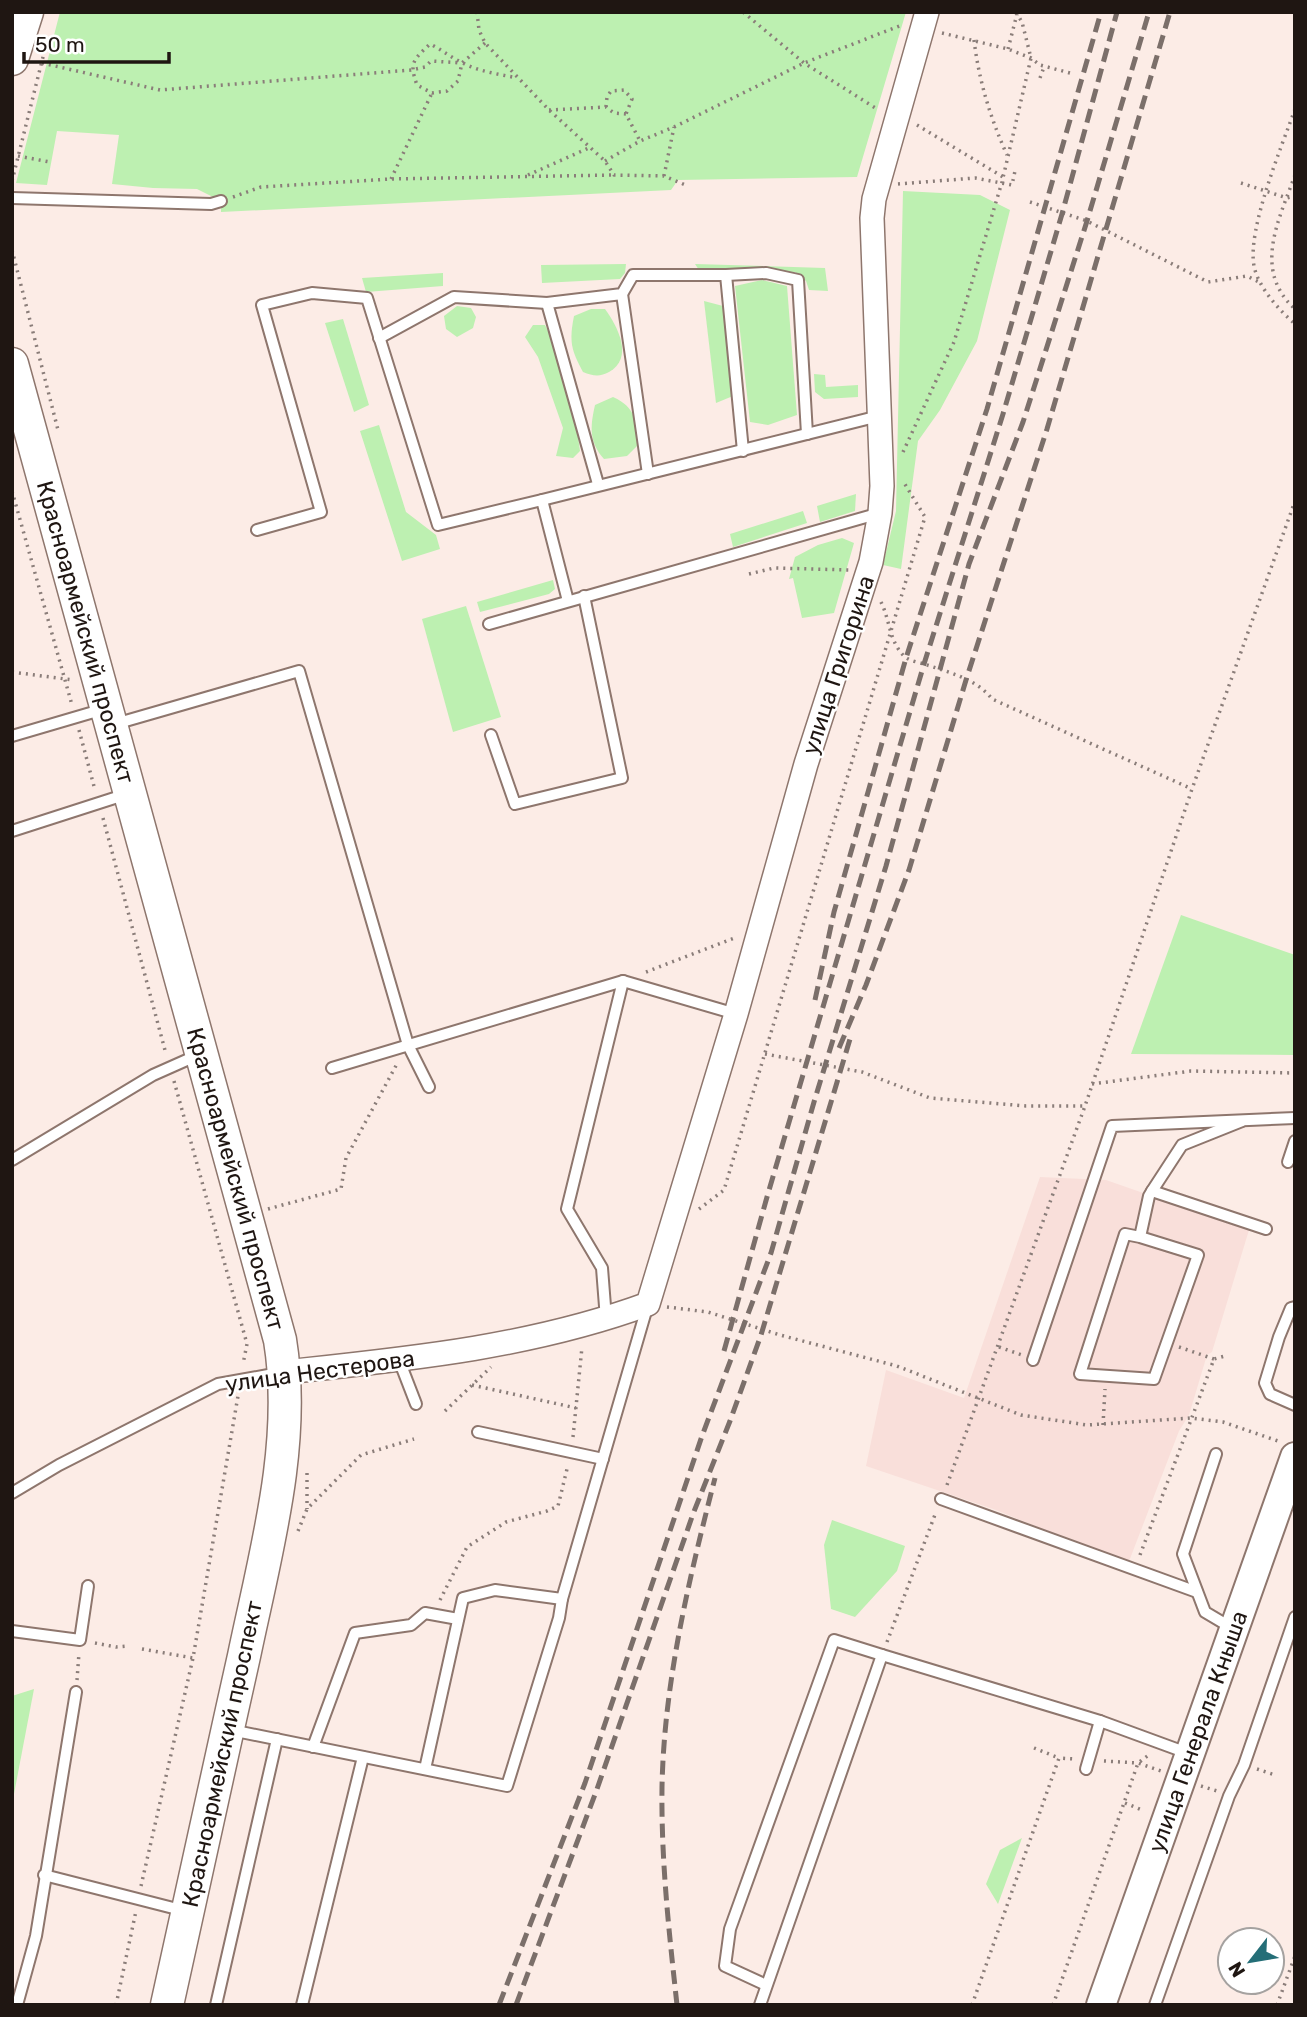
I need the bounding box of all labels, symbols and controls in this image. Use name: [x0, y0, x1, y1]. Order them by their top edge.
scale bar: [24, 21, 170, 65]
text: 50 m: [35, 32, 85, 57]
street label: Красноармейский проспект: [31, 478, 141, 787]
street label: улица Григорина: [796, 572, 880, 758]
street label: Красноармейский проспект: [181, 1024, 291, 1334]
street label: улица Нестерова: [224, 1344, 416, 1398]
street label: Красноармейский проспект: [176, 1598, 268, 1910]
street label: улица Генерала Кныша: [1142, 1607, 1253, 1856]
north arrow: [1216, 1926, 1286, 1996]
text: N: [1223, 1958, 1250, 1981]

